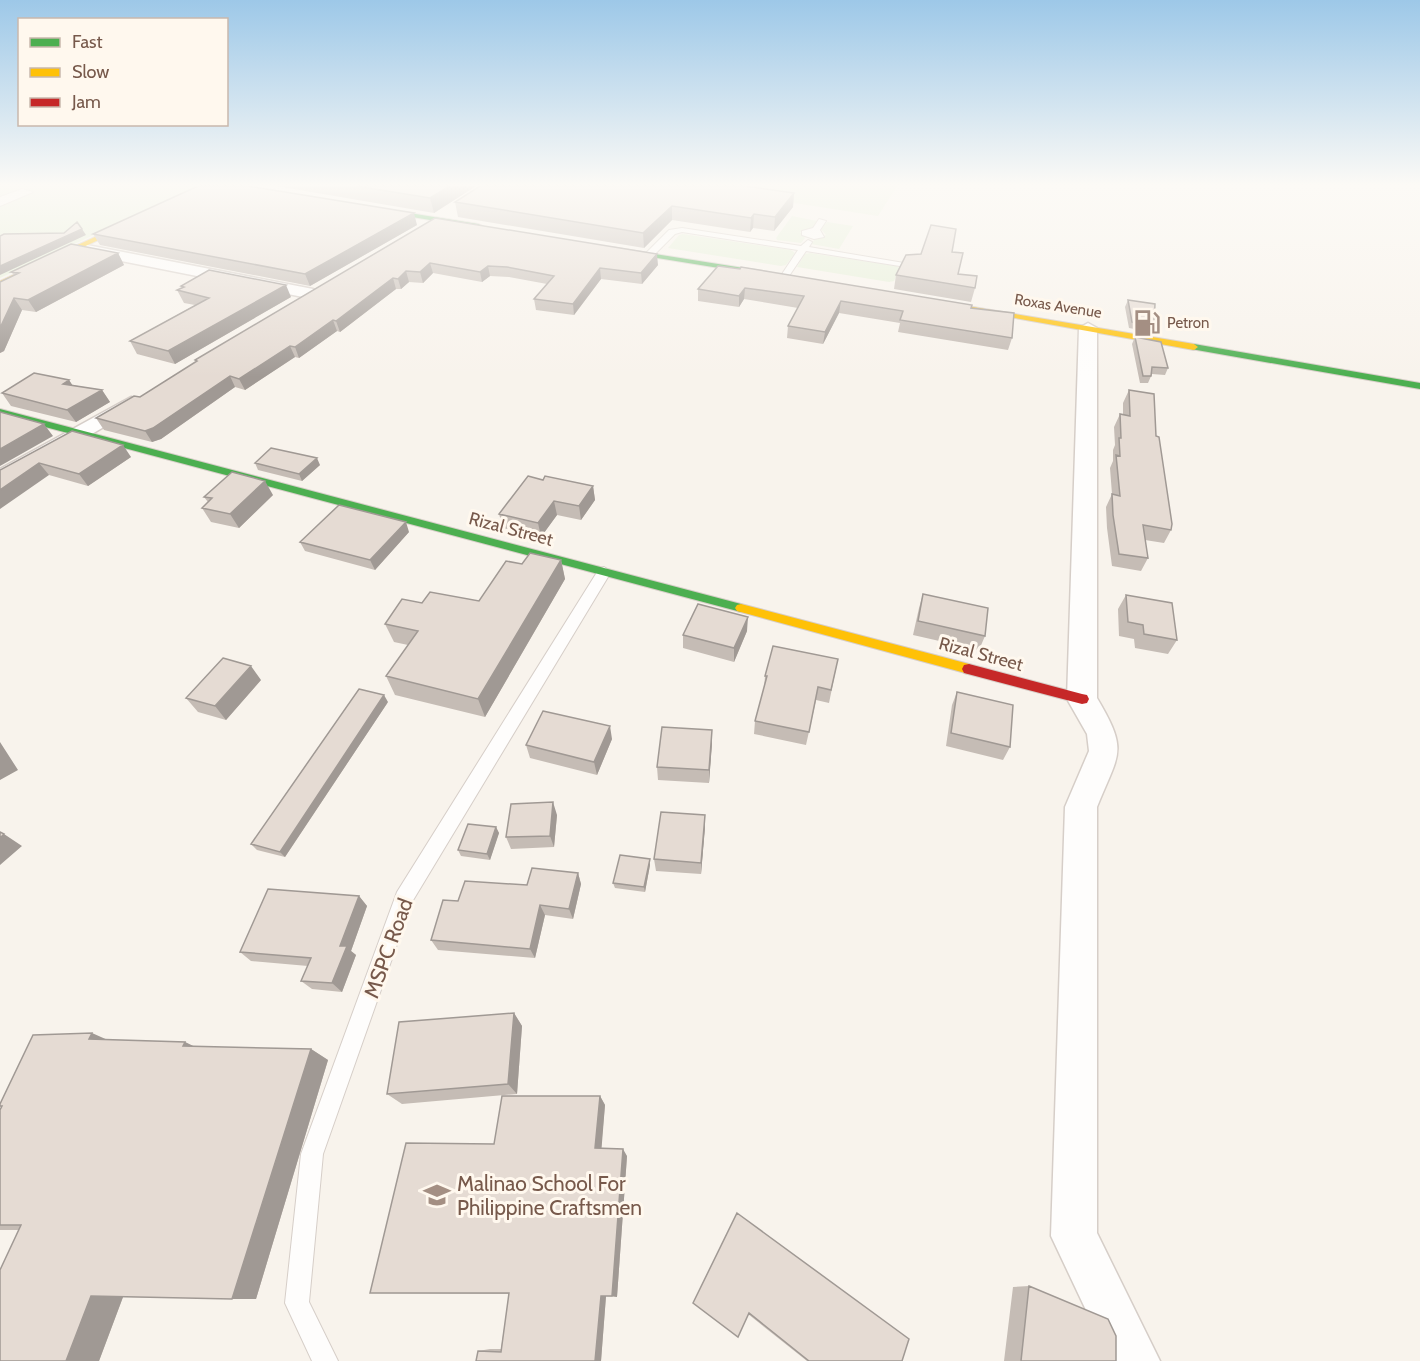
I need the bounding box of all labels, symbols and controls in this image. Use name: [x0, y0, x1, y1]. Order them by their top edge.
legend: [18, 18, 228, 126]
text: Fast: [72, 31, 103, 53]
text: Slow: [72, 61, 109, 83]
text: Jam: [71, 91, 101, 113]
street label: Roxas Avenue: [1013, 290, 1103, 322]
fuel station icon: Petron: [1132, 308, 1162, 338]
place label: Petron: [1167, 314, 1209, 332]
street label: Rizal Street: [467, 507, 555, 551]
street label: Rizal Street: [937, 632, 1025, 676]
street label: MSPC Road: [358, 895, 418, 1001]
place label: Malinao School For Philippine Craftsmen: [457, 1171, 642, 1220]
school or university icon: Malinao School For Philippine Craftsmen: [422, 1180, 452, 1210]

